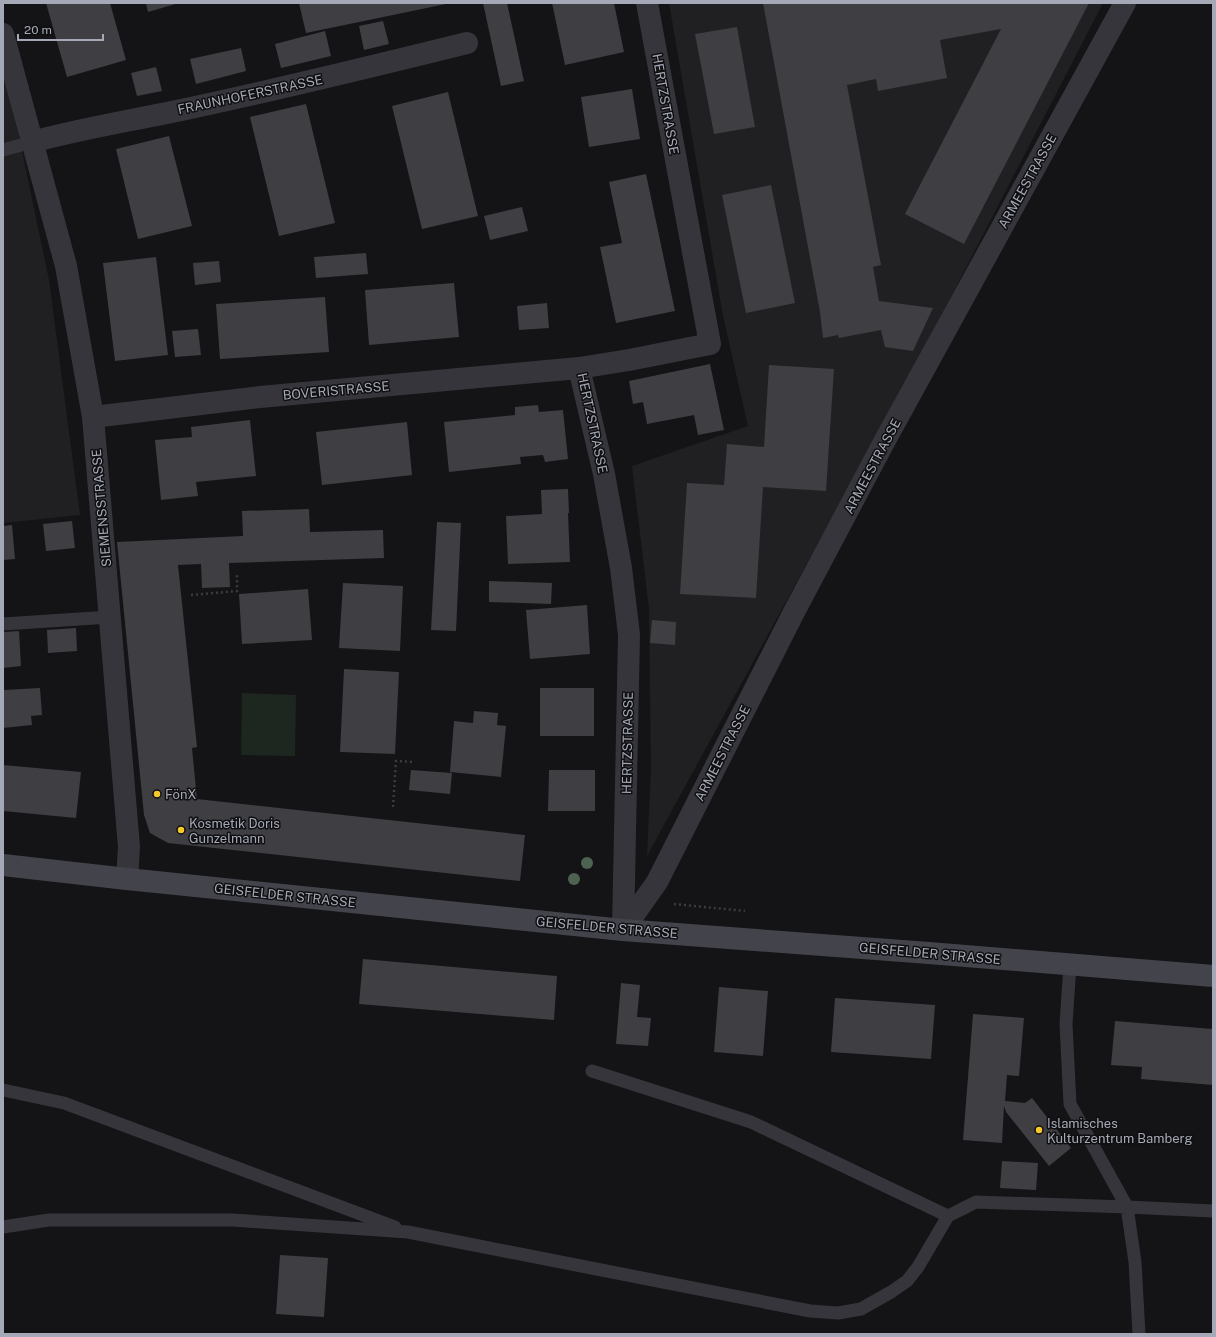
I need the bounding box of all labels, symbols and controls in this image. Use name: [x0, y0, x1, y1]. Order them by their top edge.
scale bar: [18, 16, 103, 42]
text: 20 m: [24, 23, 52, 37]
street label: HERTZSTRASSE: [649, 52, 682, 156]
street label: FRAUNHOFERSTRASSE: [176, 72, 324, 117]
street label: ARMEESTRASSE: [995, 132, 1060, 231]
street label: HERTZSTRASSE: [575, 371, 610, 475]
street label: BOVERISTRASSE: [282, 378, 390, 403]
street label: ARMEESTRASSE: [841, 416, 904, 516]
street label: SIEMENSSTRASSE: [89, 448, 114, 568]
street label: HERTZSTRASSE: [619, 692, 636, 794]
street label: ARMEESTRASSE: [692, 703, 753, 804]
place label: FönX: [165, 787, 196, 802]
marker: FönX: [152, 789, 162, 799]
place label: Kosmetik Doris Gunzelmann: [189, 816, 280, 846]
marker: Kosmetik Doris Gunzelmann: [176, 825, 186, 835]
street label: GEISFELDER STRASSE: [213, 881, 356, 910]
street label: GEISFELDER STRASSE: [535, 914, 678, 941]
street label: GEISFELDER STRASSE: [858, 940, 1001, 967]
place label: Islamisches Kulturzentrum Bamberg: [1047, 1116, 1193, 1146]
marker: Islamisches Kulturzentrum Bamberg: [1034, 1125, 1044, 1135]

